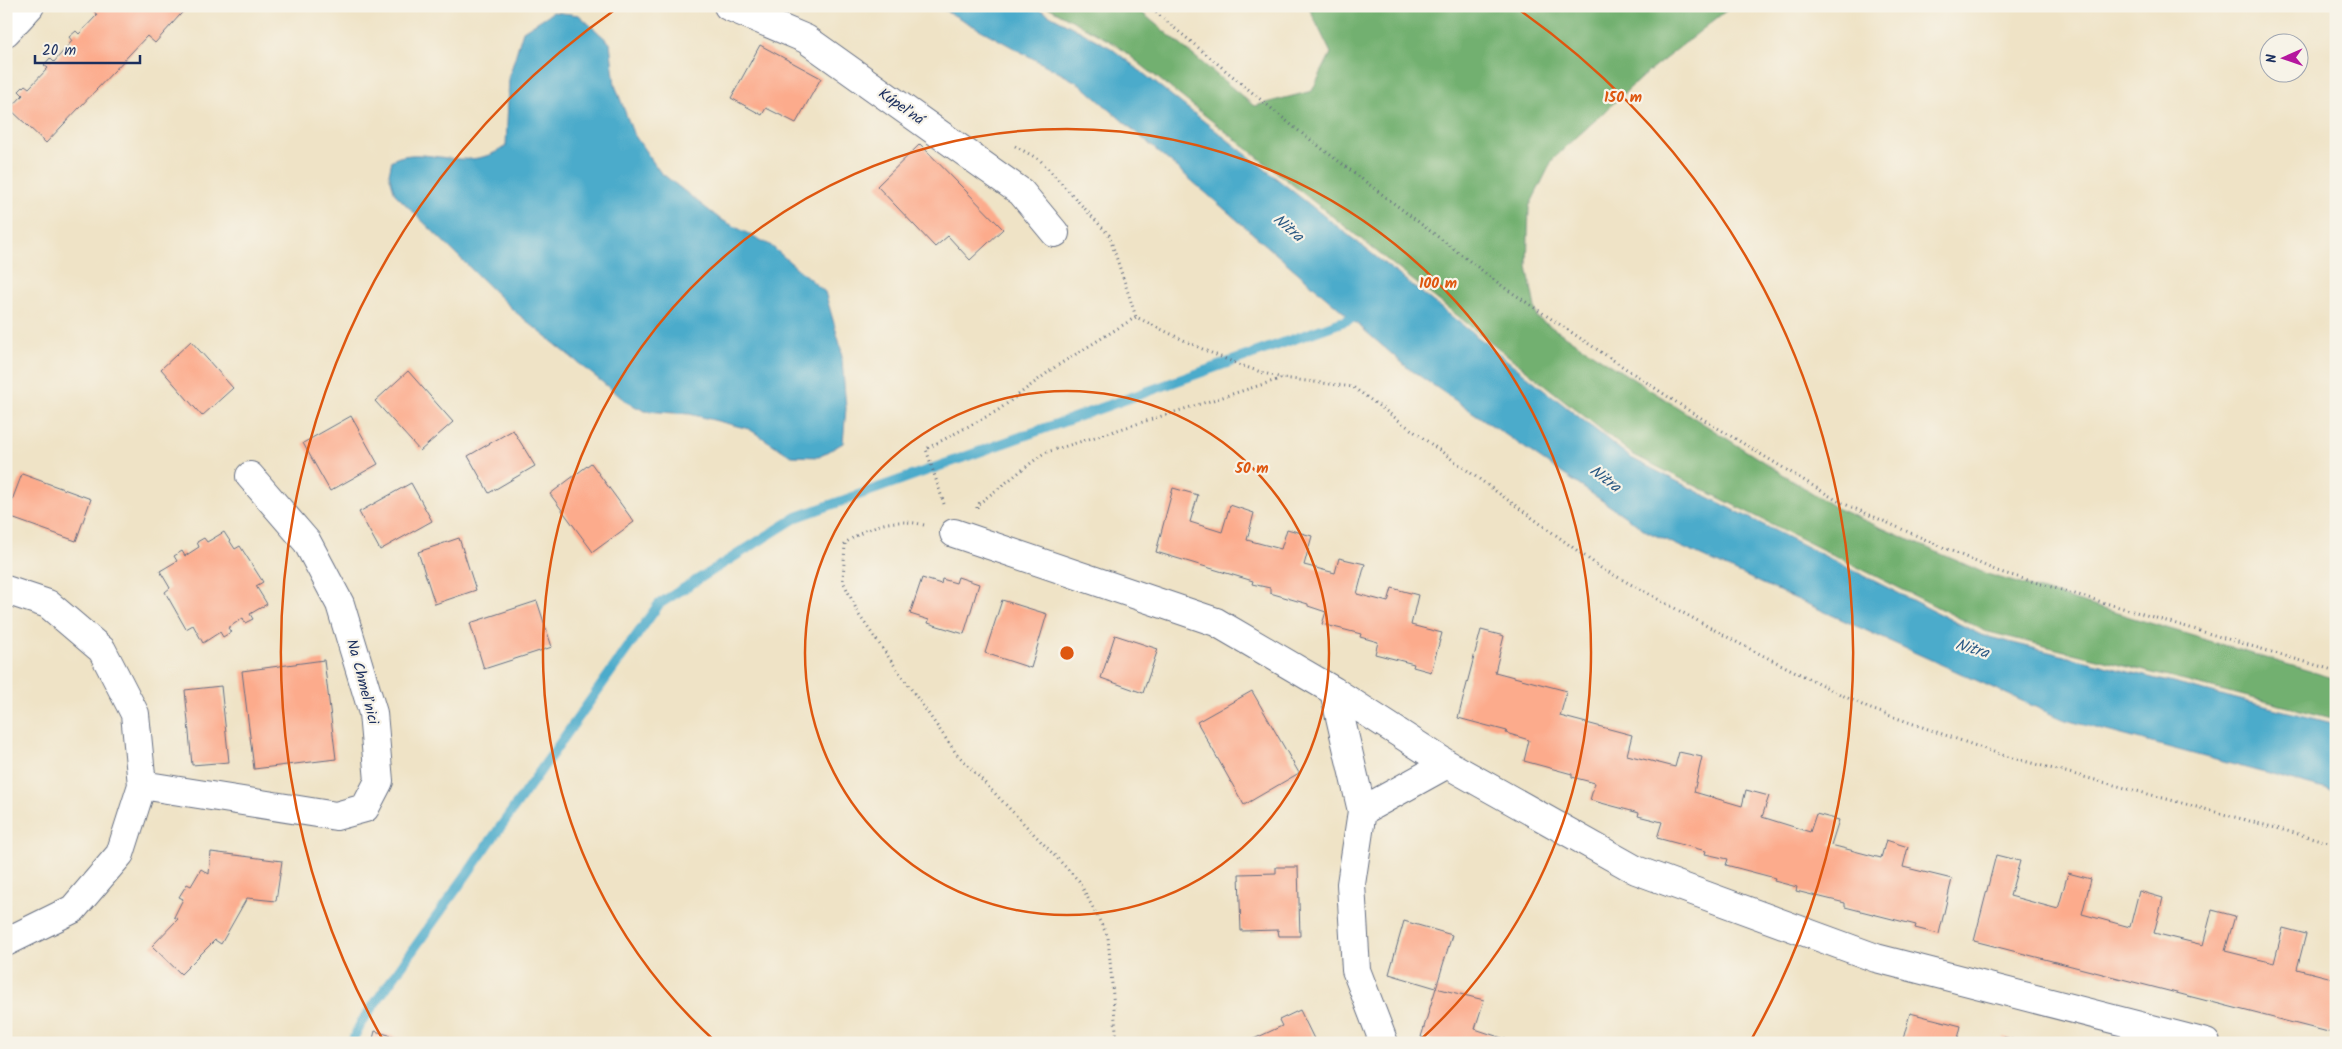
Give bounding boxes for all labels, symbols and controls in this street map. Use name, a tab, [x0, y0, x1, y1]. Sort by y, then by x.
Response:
scale bar	[35, 32, 140, 64]
north arrow	[2260, 32, 2310, 82]
text: 20 m	[42, 39, 76, 63]
text: N	[2261, 53, 2283, 63]
street label: Kúpeľná	[873, 82, 931, 133]
text: 150 m	[1604, 86, 1642, 110]
water label: Nitra	[1267, 208, 1310, 249]
text: 100 m	[1419, 272, 1457, 296]
text: 50 m	[1234, 457, 1269, 481]
water label: Nitra	[1584, 459, 1627, 500]
water label: Nitra	[1952, 632, 1993, 666]
street label: Na Chmeľnici	[339, 637, 385, 729]
centre of rings	[1058, 644, 1076, 662]

